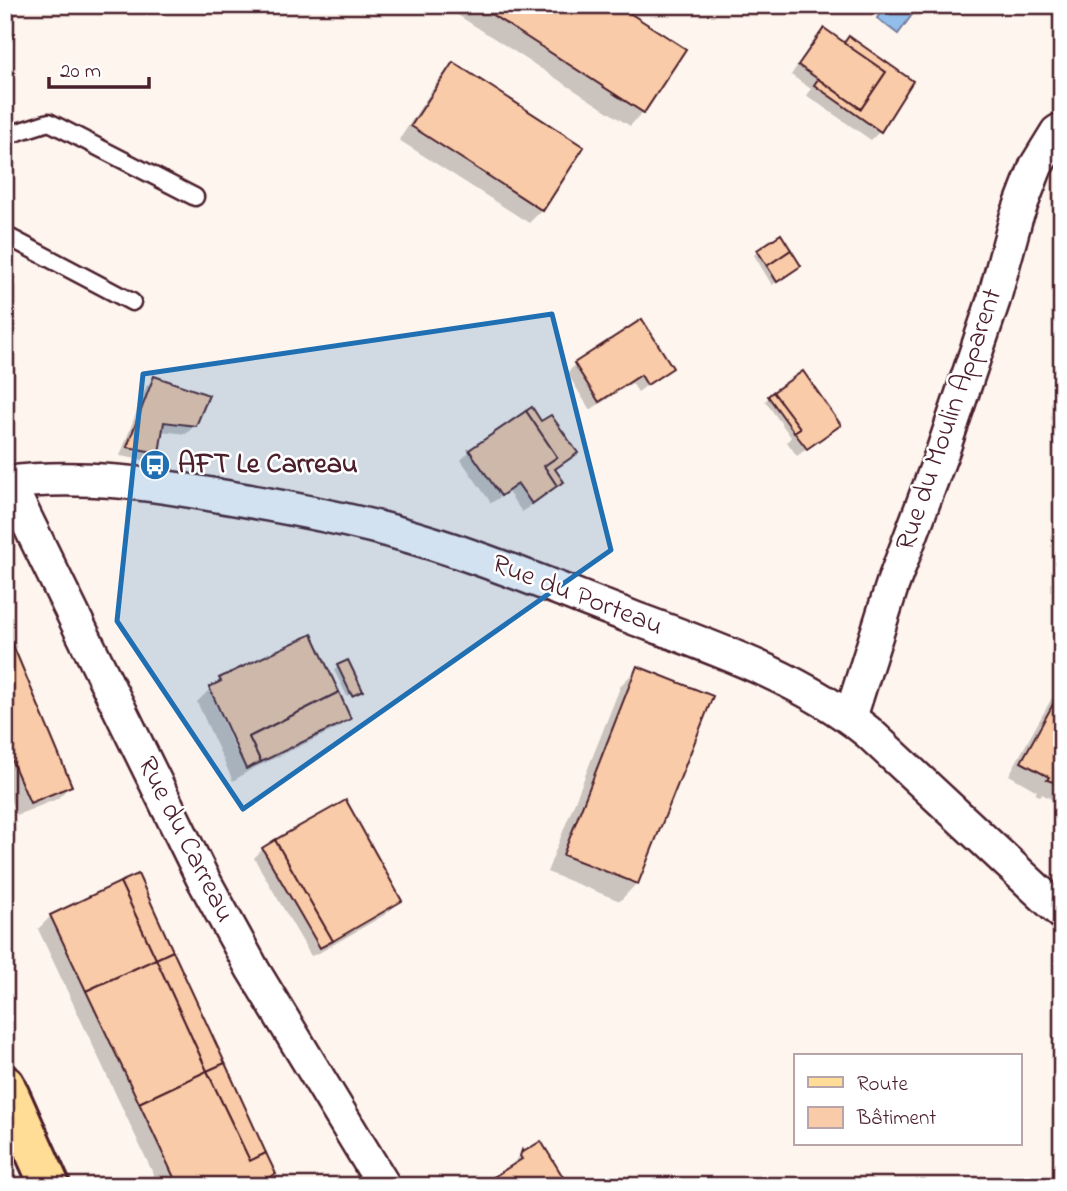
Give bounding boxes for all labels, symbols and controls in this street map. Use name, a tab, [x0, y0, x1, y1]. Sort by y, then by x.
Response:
scale bar	[49, 46, 149, 90]
text: 20 m	[60, 57, 101, 87]
street label: Rue du Moulin Apparent	[886, 283, 1014, 557]
place label: AFT Le Carreau	[178, 445, 358, 486]
bus stop icon: AFT Le Carreau	[138, 448, 172, 482]
street label: Rue du Porteau	[485, 545, 669, 647]
street label: Rue du Carreau	[126, 750, 244, 930]
legend	[794, 1054, 1021, 1146]
text: Route	[857, 1070, 909, 1100]
text: Bâtiment	[856, 1104, 936, 1134]

